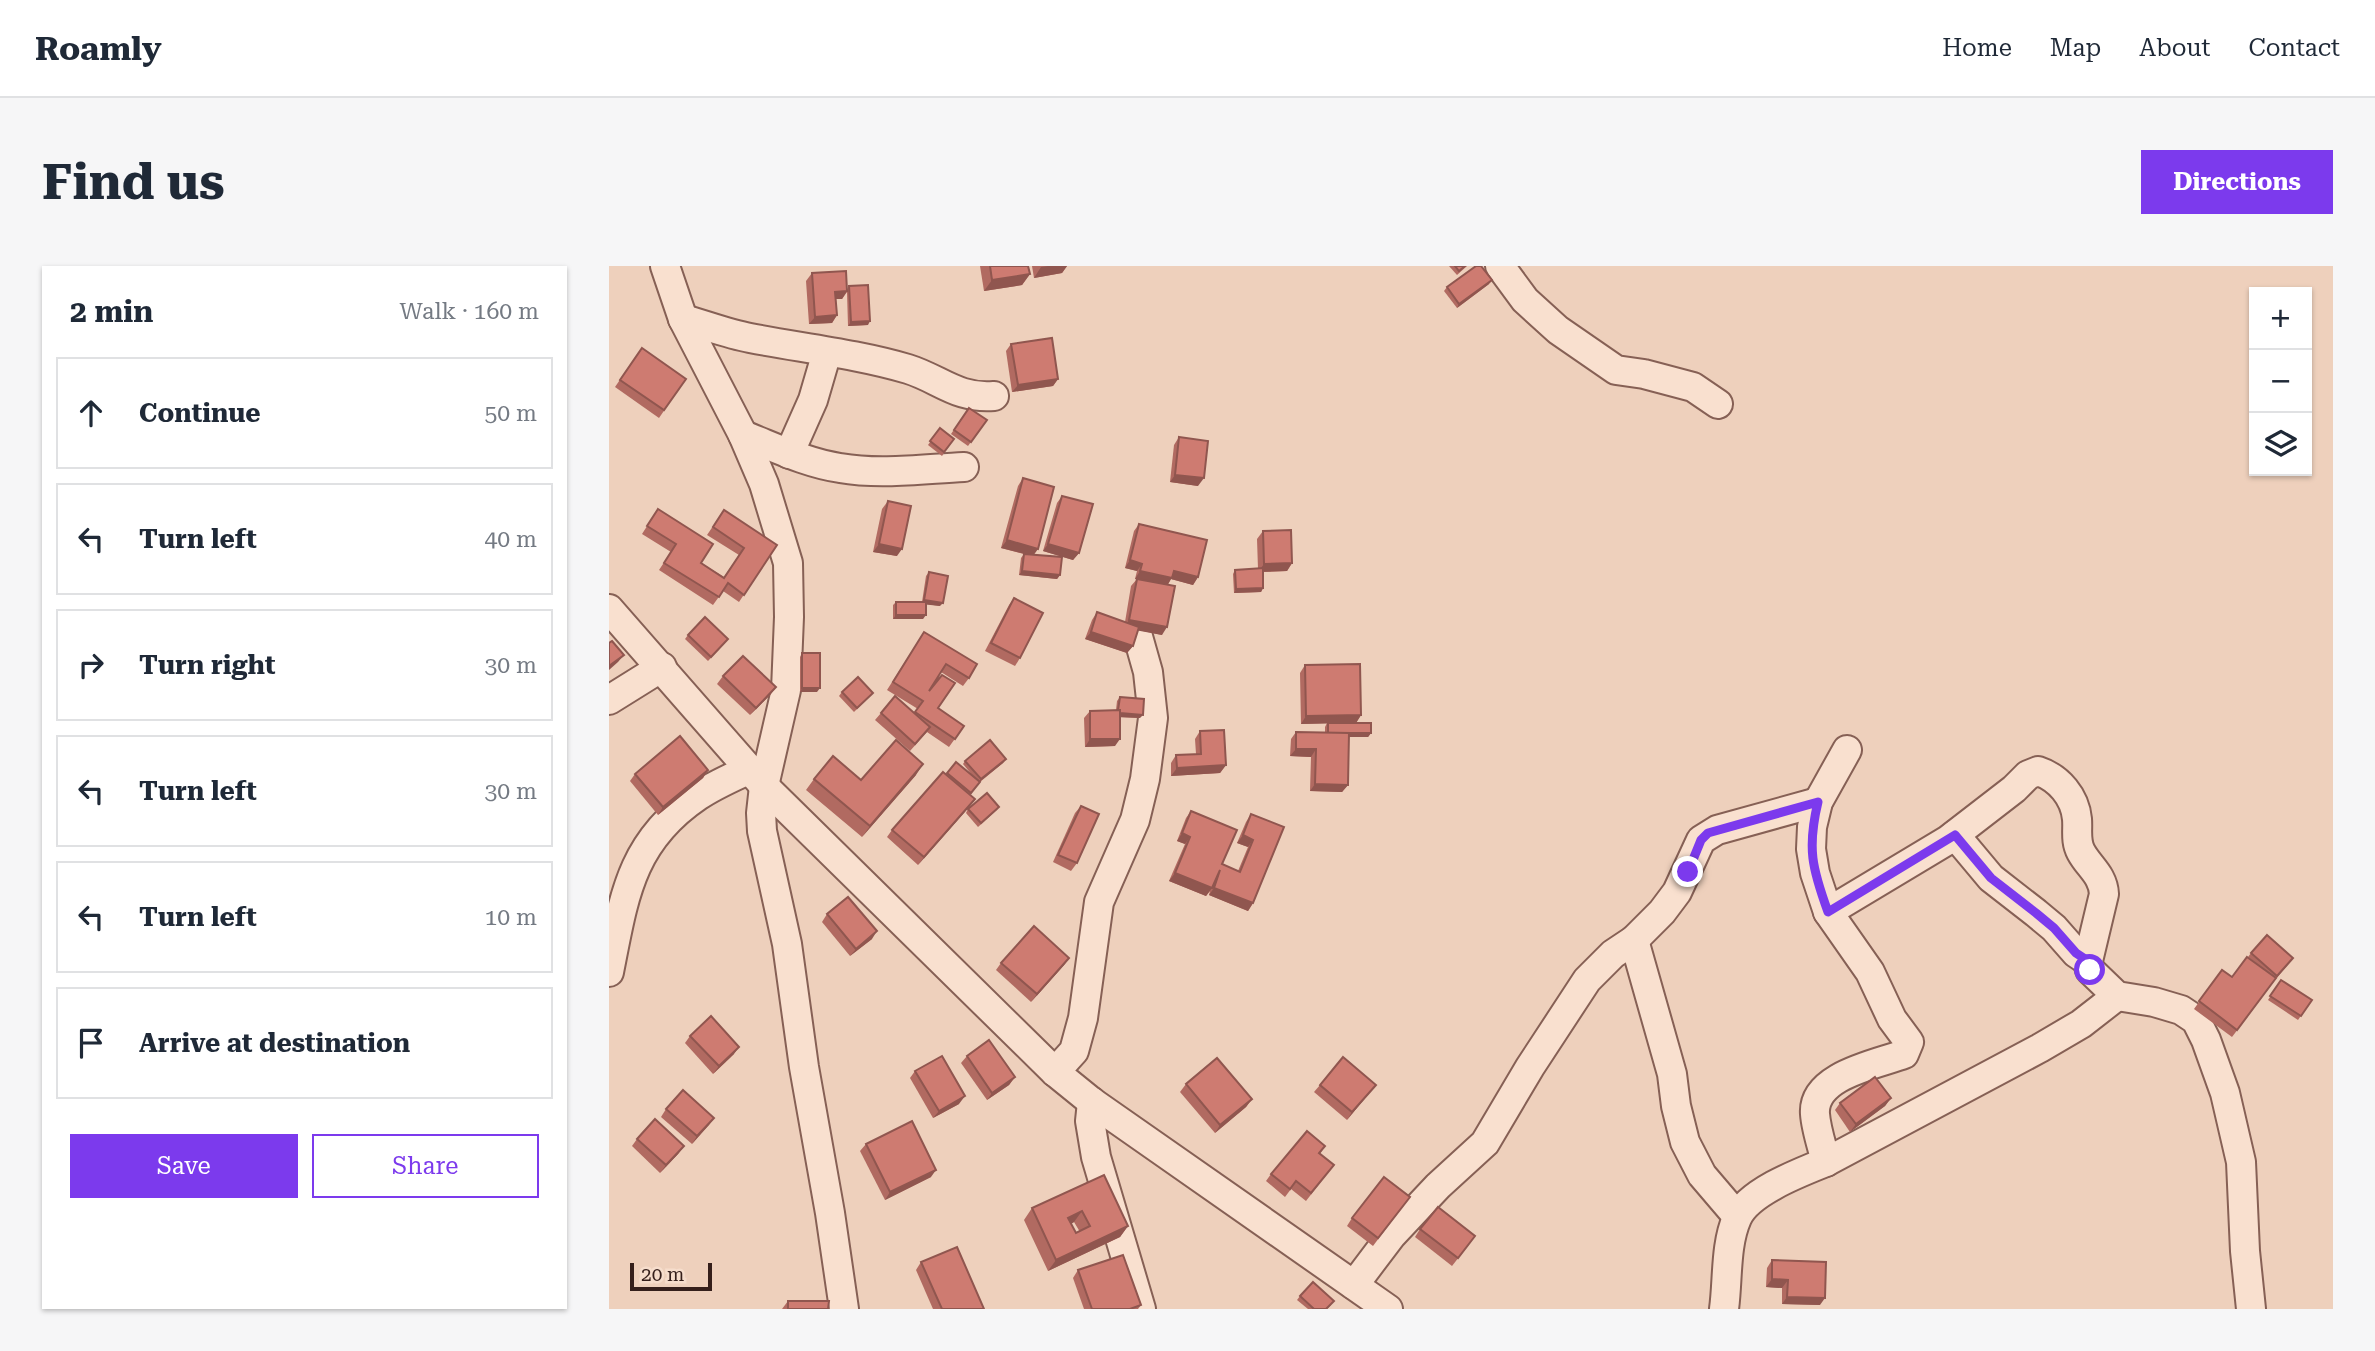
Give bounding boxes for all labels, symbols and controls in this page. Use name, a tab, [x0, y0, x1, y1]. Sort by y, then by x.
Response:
text: Roamly	[35, 29, 162, 68]
text: Home	[1942, 34, 2012, 62]
text: Map	[2050, 34, 2101, 62]
text: About	[2139, 34, 2210, 62]
text: Contact	[2248, 34, 2340, 62]
button: Directions	[2141, 150, 2333, 214]
text: Find us	[42, 154, 225, 211]
map controls	[2249, 287, 2312, 476]
button: +	[2249, 287, 2312, 350]
text: 2 min	[70, 294, 153, 329]
text: Walk · 160 m	[400, 298, 539, 325]
button: −	[2249, 350, 2312, 413]
icon: ahead	[72, 394, 110, 432]
text: Continue	[139, 398, 261, 428]
text: 50 m	[484, 400, 537, 427]
button: layers	[2249, 413, 2312, 476]
icon: left	[72, 520, 110, 558]
text: Turn left	[139, 524, 257, 554]
text: 40 m	[484, 526, 537, 553]
icon: right	[72, 646, 110, 684]
text: Turn right	[139, 650, 275, 680]
text: 30 m	[484, 652, 537, 679]
icon: left	[72, 772, 110, 810]
text: Turn left	[139, 776, 257, 806]
text: 30 m	[484, 778, 537, 805]
route end	[1672, 856, 1703, 887]
icon: left	[72, 898, 110, 936]
text: Turn left	[139, 902, 257, 932]
text: 10 m	[484, 904, 537, 931]
route start	[2074, 954, 2105, 985]
icon: arrive	[72, 1024, 110, 1062]
text: Arrive at destination	[139, 1028, 410, 1058]
button: Save	[70, 1134, 298, 1198]
button: Share	[312, 1134, 539, 1198]
scale bar	[630, 1260, 712, 1292]
text: 20 m	[641, 1263, 684, 1286]

